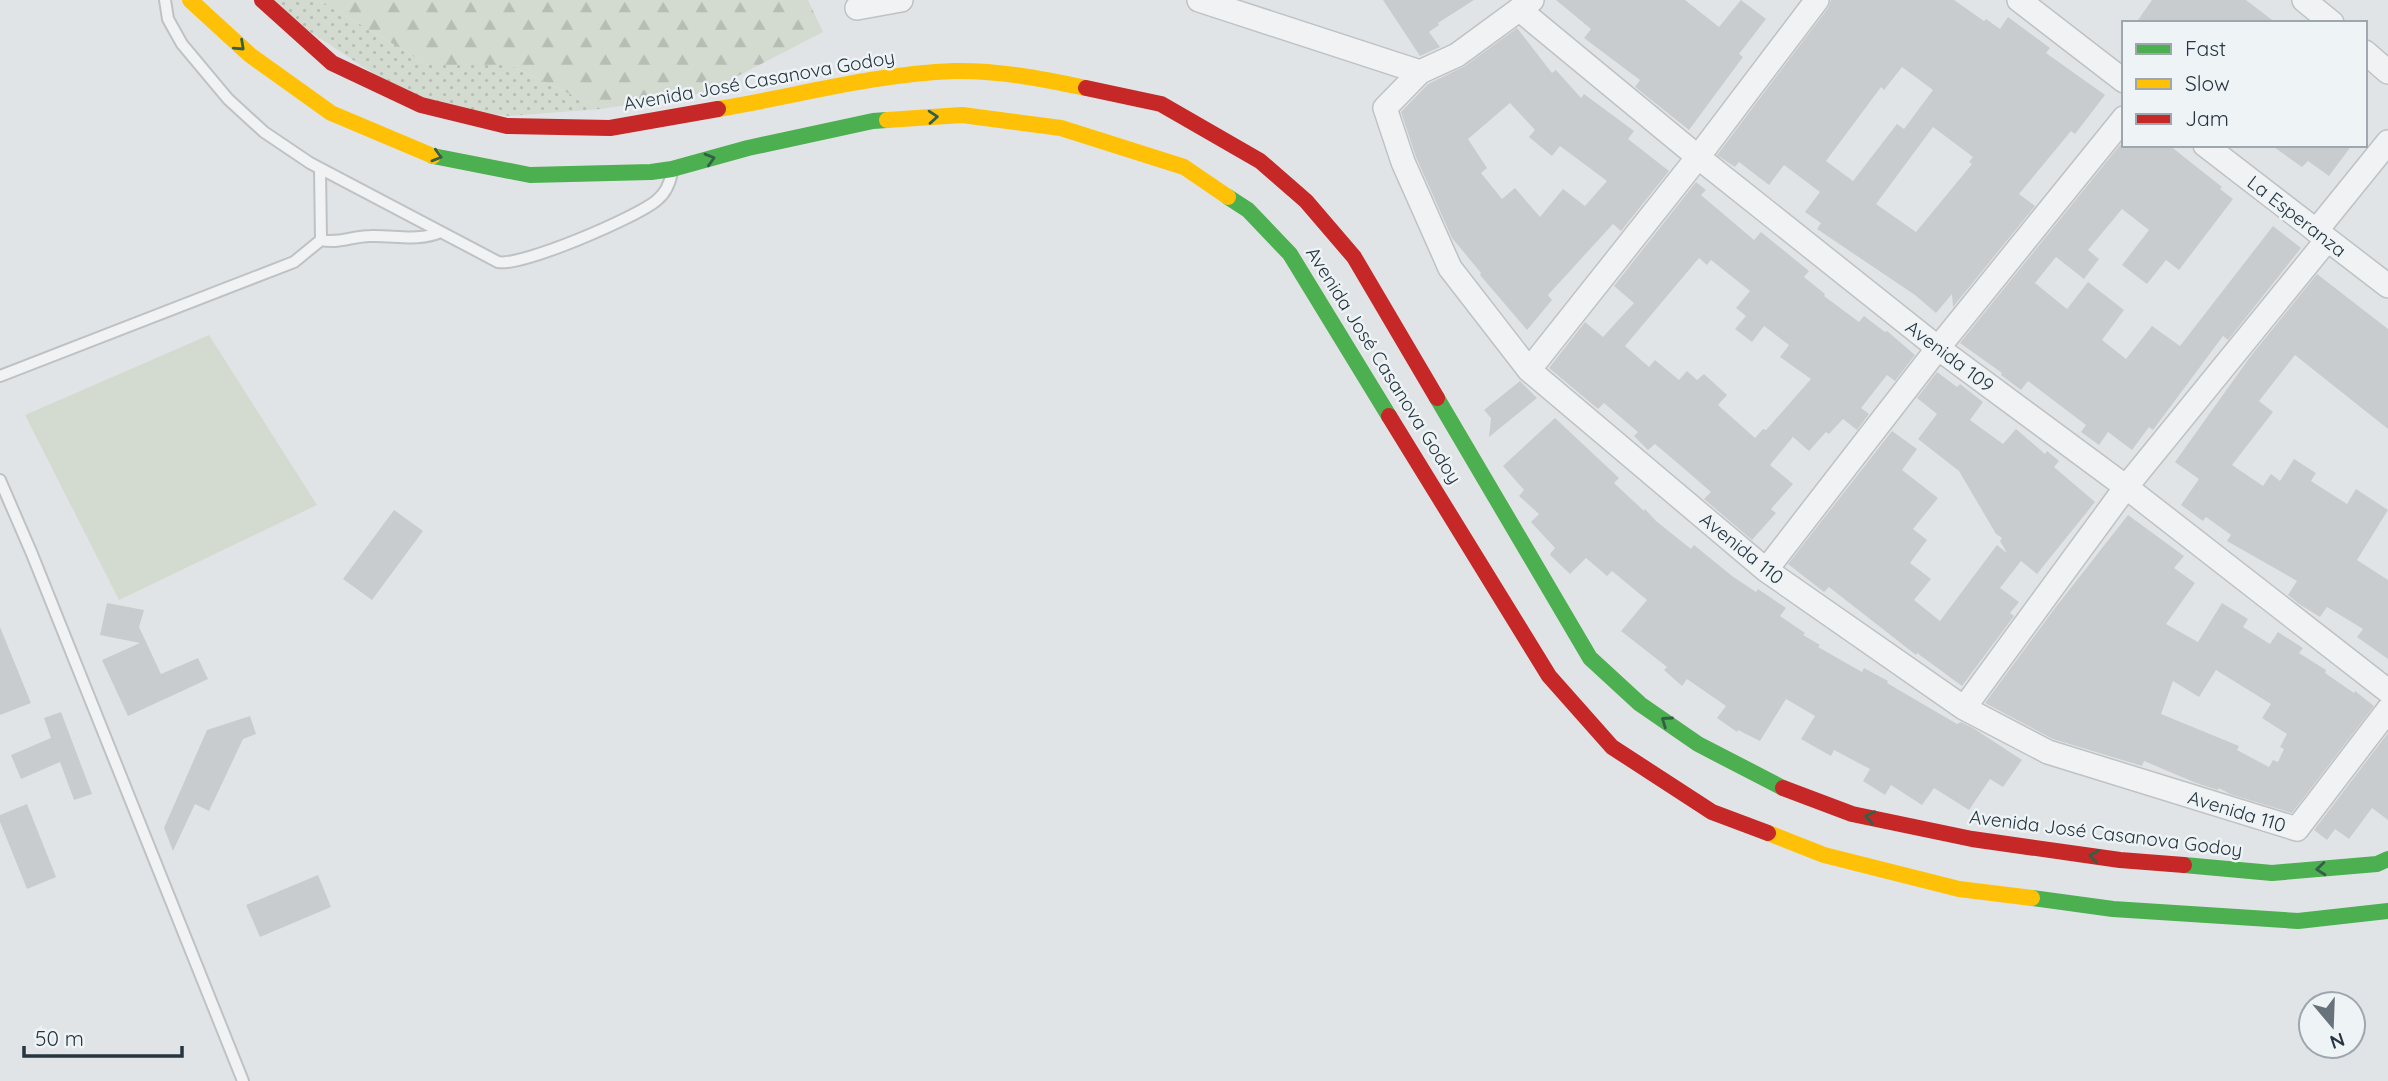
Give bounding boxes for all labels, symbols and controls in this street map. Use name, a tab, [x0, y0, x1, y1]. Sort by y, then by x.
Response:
legend	[2122, 21, 2367, 147]
text: Fast	[2185, 35, 2226, 61]
one-way arrow	[232, 38, 245, 51]
street label: Avenida José Casanova Godoy	[622, 44, 896, 116]
text: Slow	[2185, 70, 2230, 96]
text: Jam	[2185, 105, 2229, 131]
one-way arrow	[927, 110, 938, 125]
one-way arrow	[431, 148, 443, 162]
one-way arrow	[703, 152, 715, 167]
street label: La Esperanza	[2243, 170, 2351, 262]
street label: Avenida José Casanova Godoy	[1301, 242, 1467, 488]
street label: Avenida 109	[1901, 315, 1999, 397]
street label: Avenida 110	[1695, 507, 1789, 589]
one-way arrow	[1661, 717, 1674, 729]
street label: Avenida 110	[2185, 785, 2289, 837]
street label: Avenida José Casanova Godoy	[1968, 804, 2244, 862]
one-way arrow	[1864, 811, 1876, 826]
one-way arrow	[2089, 849, 2100, 864]
one-way arrow	[2315, 861, 2326, 876]
north arrow	[2297, 990, 2367, 1060]
scale bar	[24, 1014, 182, 1058]
text: 50 m	[35, 1025, 84, 1051]
text: N	[2327, 1027, 2348, 1055]

